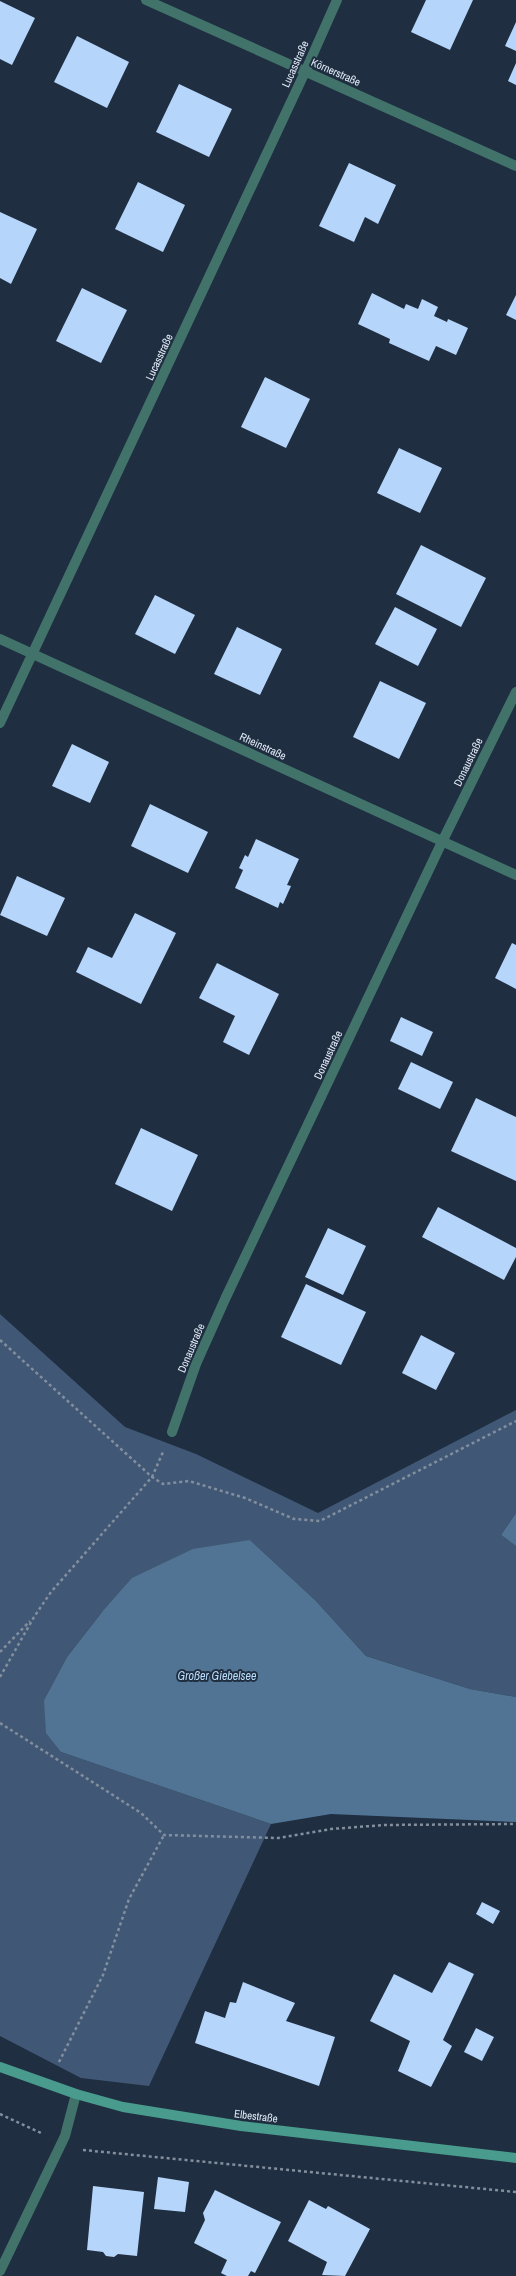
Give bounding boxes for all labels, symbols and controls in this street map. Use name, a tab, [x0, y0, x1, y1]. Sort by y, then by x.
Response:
street label: Lucasstraße	[279, 38, 311, 90]
street label: Körnerstraße	[309, 55, 363, 89]
street label: Lucasstraße	[142, 332, 176, 382]
street label: Rheinstraße	[238, 729, 288, 763]
street label: Donaustraße	[450, 735, 486, 789]
street label: Donaustraße	[311, 1028, 345, 1082]
street label: Donaustraße	[174, 1321, 208, 1375]
water label: Großer Giebelsee	[178, 1668, 257, 1684]
street label: Elbestraße	[233, 2106, 279, 2126]

